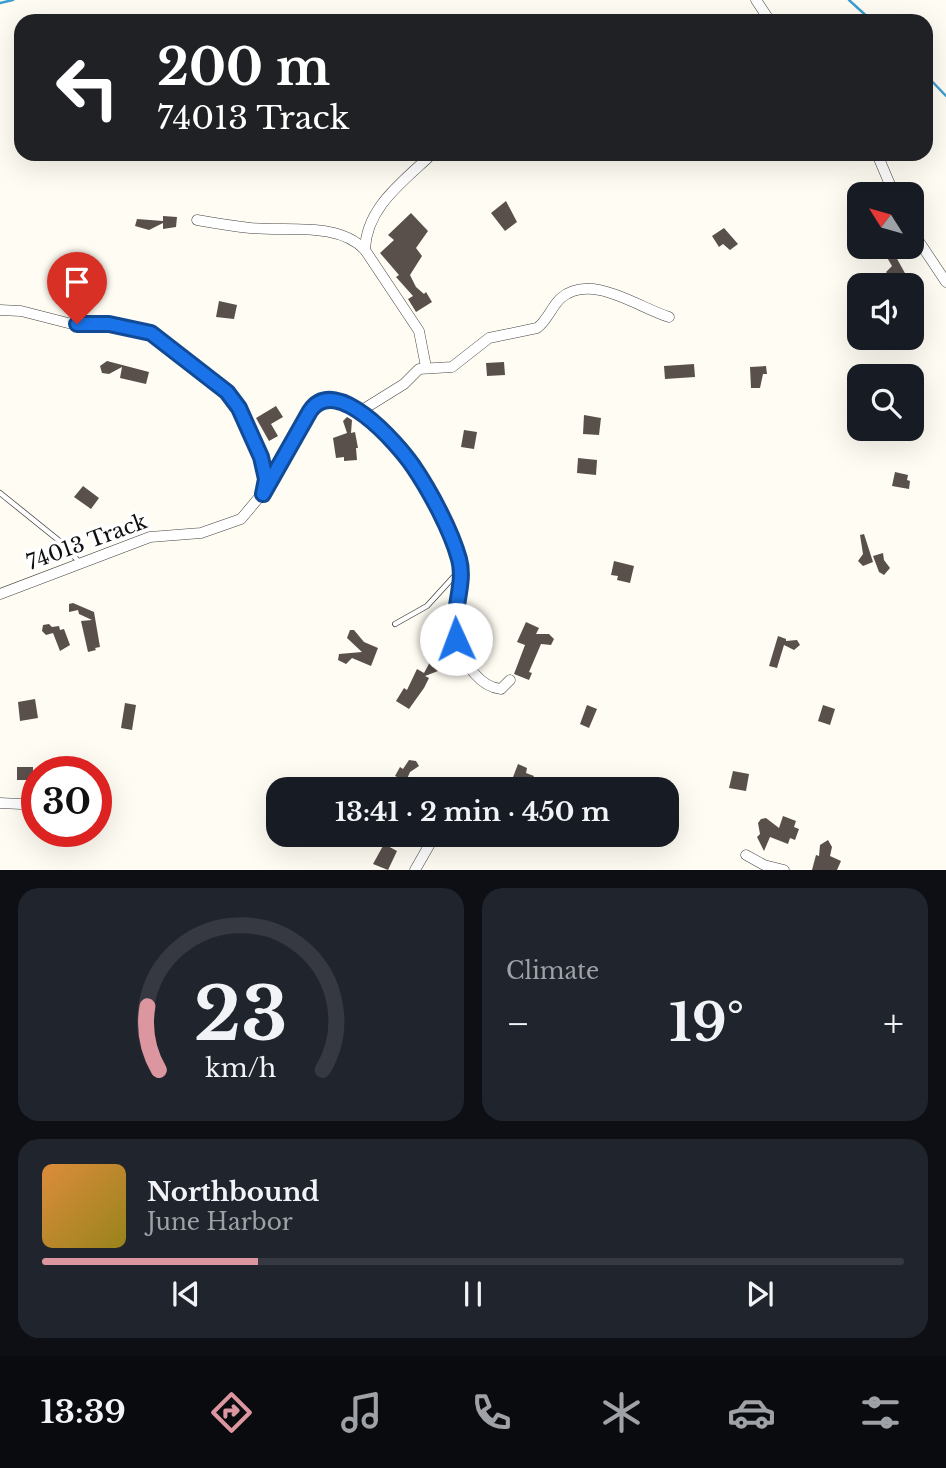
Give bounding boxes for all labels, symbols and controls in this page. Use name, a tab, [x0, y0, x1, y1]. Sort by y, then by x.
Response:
text: 200 m	[157, 37, 330, 98]
icon: left	[42, 42, 133, 133]
text: 74013 Track	[157, 98, 349, 138]
north arrow	[847, 182, 924, 259]
map controls	[847, 182, 924, 441]
pin	[47, 252, 107, 324]
icon: arrive	[58, 263, 96, 301]
button: sound	[847, 273, 924, 350]
button: search	[847, 364, 924, 441]
street label: 74013 Track	[23, 508, 151, 576]
position arrow	[419, 602, 493, 676]
speed limit sign: 30	[21, 756, 112, 847]
text: 13:41 · 2 min · 450 m	[335, 796, 610, 828]
text: Climate	[506, 957, 599, 985]
text: 23	[194, 970, 288, 1061]
text: 19°	[669, 991, 744, 1055]
text: −	[506, 1000, 530, 1047]
text: +	[883, 1000, 904, 1047]
text: km/h	[206, 1053, 276, 1084]
text: Northbound	[147, 1176, 319, 1208]
text: June Harbor	[147, 1208, 293, 1236]
icon: previous	[167, 1275, 205, 1313]
icon: pause	[454, 1275, 492, 1313]
icon: next	[741, 1275, 779, 1313]
icon: directions	[207, 1388, 256, 1437]
icon: music	[337, 1388, 386, 1437]
icon: phone	[467, 1388, 516, 1437]
icon: climate	[597, 1388, 646, 1437]
icon: car	[727, 1388, 776, 1437]
icon: filters	[856, 1388, 905, 1437]
text: 13:39	[40, 1392, 126, 1432]

